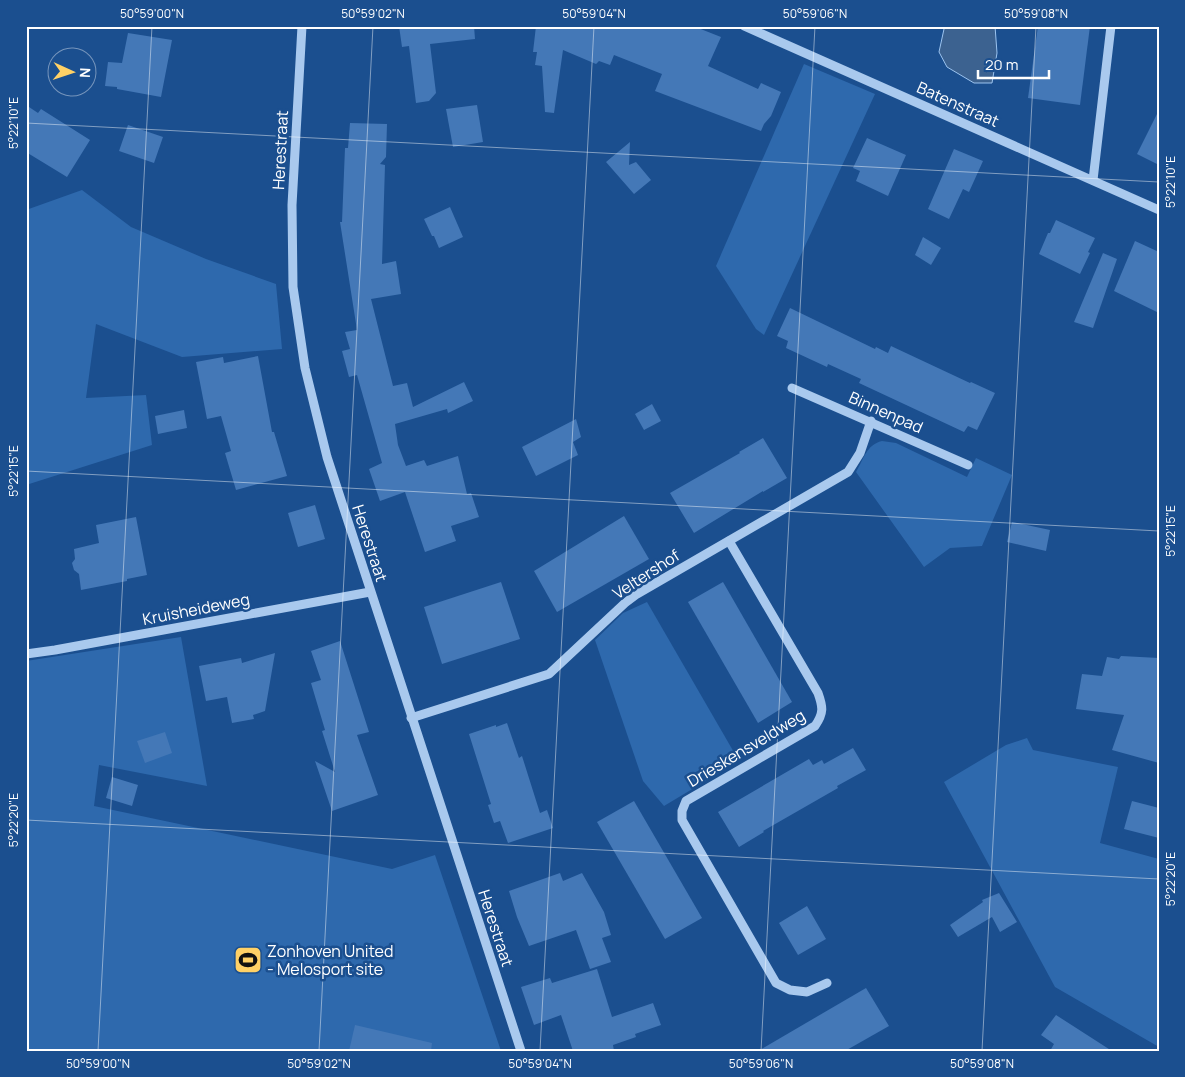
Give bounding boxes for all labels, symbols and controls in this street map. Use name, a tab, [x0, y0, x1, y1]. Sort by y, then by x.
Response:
text: 50°59'00"N	[120, 5, 184, 22]
text: 50°59'02"N	[341, 5, 405, 22]
text: 50°59'04"N	[562, 5, 626, 22]
text: 50°59'06"N	[783, 5, 847, 22]
text: 50°59'08"N	[1004, 5, 1068, 22]
north arrow	[48, 48, 98, 98]
scale bar	[978, 48, 1049, 80]
text: 20 m	[985, 54, 1018, 75]
text: N	[76, 67, 95, 78]
street label: Batenstraat	[913, 76, 1003, 132]
text: 5°22'10"E	[5, 97, 22, 149]
street label: Herestraat	[267, 110, 293, 190]
text: 5°22'10"E	[1162, 156, 1179, 208]
street label: Binnenpad	[845, 386, 927, 438]
text: 5°22'15"E	[5, 445, 22, 497]
street label: Herestraat	[347, 502, 393, 584]
text: 5°22'15"E	[1162, 505, 1179, 557]
street label: Veltershof	[608, 544, 684, 604]
street label: Kruisheideweg	[141, 588, 251, 630]
street label: Drieskensveldweg	[683, 704, 809, 792]
text: 5°22'20"E	[5, 793, 22, 847]
text: 5°22'20"E	[1162, 852, 1179, 906]
street label: Herestraat	[473, 887, 519, 969]
place label: Zonhoven United - Melosport site	[267, 940, 393, 980]
sports icon: Zonhoven United - Melosport site	[233, 945, 263, 975]
text: 50°59'00"N	[66, 1055, 130, 1072]
text: 50°59'02"N	[287, 1055, 351, 1072]
text: 50°59'04"N	[508, 1055, 572, 1072]
text: 50°59'06"N	[729, 1055, 793, 1072]
text: 50°59'08"N	[950, 1055, 1014, 1072]

